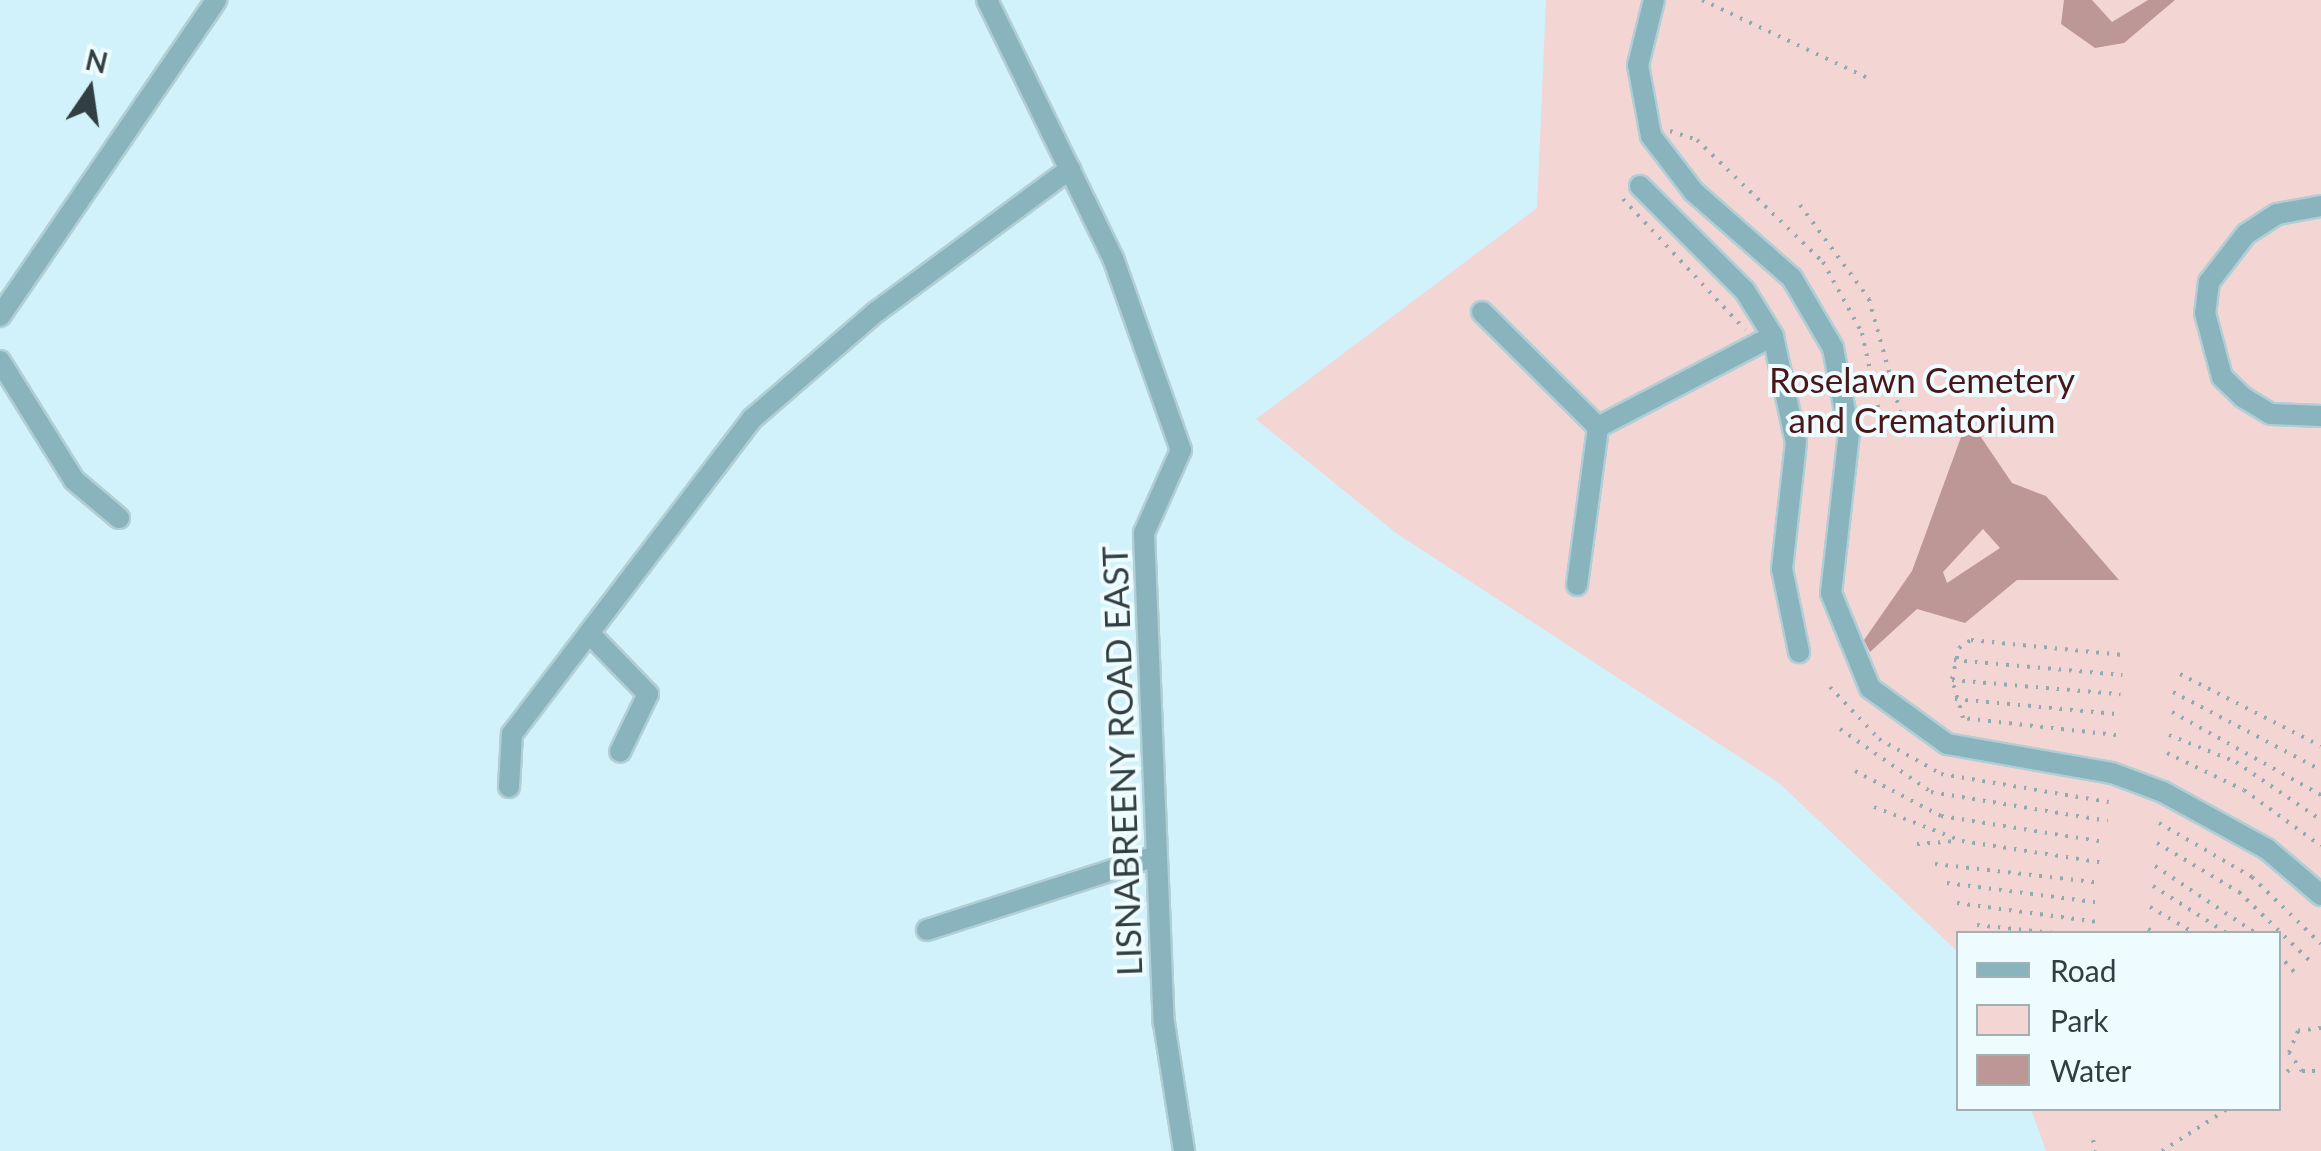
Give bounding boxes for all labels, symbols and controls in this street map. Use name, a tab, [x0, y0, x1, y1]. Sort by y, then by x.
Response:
north arrow	[40, 40, 140, 140]
text: N	[82, 42, 111, 80]
park label: Roselawn Cemetery and Crematorium	[1769, 358, 2075, 440]
street label: LISNABREENY ROAD EAST	[1092, 545, 1150, 977]
legend	[1956, 931, 2281, 1111]
text: Road	[2050, 952, 2117, 988]
text: Park	[2050, 1002, 2109, 1038]
text: Water	[2050, 1052, 2132, 1088]

